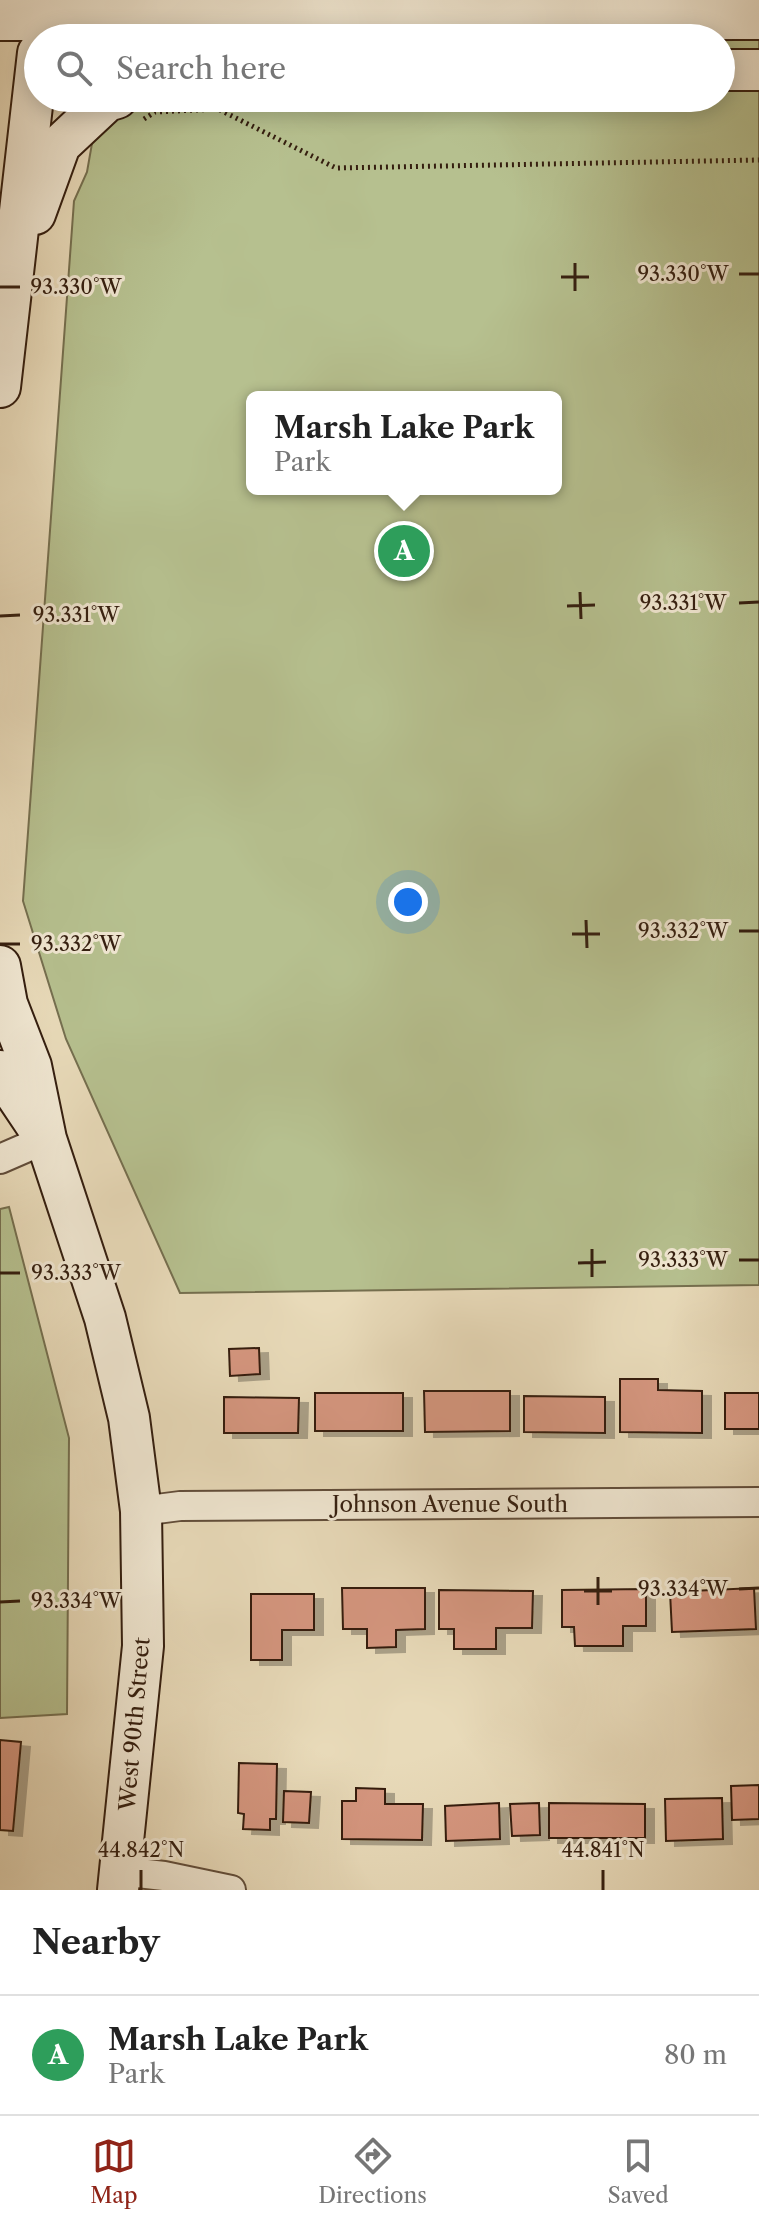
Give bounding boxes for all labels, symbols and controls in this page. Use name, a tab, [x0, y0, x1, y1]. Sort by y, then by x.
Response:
search box	[24, 24, 735, 112]
icon: search	[52, 46, 96, 90]
text: Search here	[116, 50, 286, 87]
text: 93.330°W	[637, 262, 730, 286]
text: 93.330°W	[30, 275, 123, 299]
popup	[246, 391, 562, 495]
text: Marsh Lake Park	[274, 409, 534, 446]
text: Park	[274, 446, 331, 478]
pin: A	[378, 521, 430, 581]
text: 93.331°W	[640, 591, 727, 615]
text: 93.331°W	[33, 603, 120, 627]
your location	[388, 882, 428, 922]
text: 93.332°W	[638, 919, 729, 943]
text: 93.332°W	[31, 932, 122, 956]
text: 93.333°W	[638, 1248, 729, 1272]
text: 93.333°W	[31, 1261, 122, 1285]
street label: Johnson Avenue South	[329, 1491, 568, 1518]
text: 93.334°W	[638, 1577, 729, 1601]
text: 93.334°W	[31, 1589, 122, 1613]
street label: West 90th Street	[113, 1636, 156, 1813]
text: 44.842°N	[98, 1838, 184, 1862]
text: 44.841°N	[561, 1838, 645, 1862]
text: Nearby	[32, 1921, 160, 1963]
text: Marsh Lake Park	[108, 2021, 368, 2058]
text: A	[48, 2039, 68, 2071]
text: 80 m	[664, 2039, 727, 2071]
text: Park	[108, 2058, 165, 2090]
tab: Map	[90, 2134, 138, 2209]
tab: Directions	[318, 2134, 427, 2209]
tab: Saved	[608, 2134, 669, 2209]

